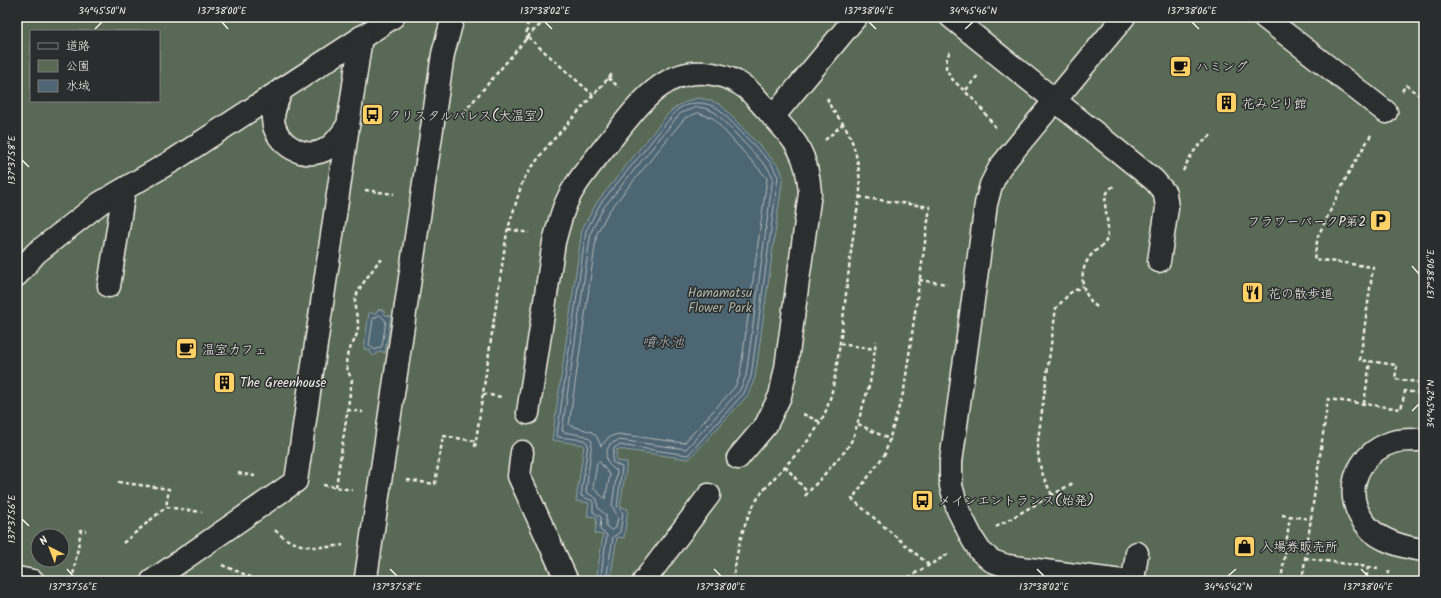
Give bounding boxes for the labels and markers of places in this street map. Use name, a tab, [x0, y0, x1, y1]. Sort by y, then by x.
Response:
cafe icon: ハミング	[1167, 53, 1193, 79]
place label: ハミング	[1196, 57, 1248, 78]
building icon: 花みどり館	[1214, 90, 1240, 116]
place label: 花みどり館	[1242, 94, 1307, 115]
bus stop icon: クリスタルパレス(大温室)	[360, 102, 386, 128]
place label: クリスタルパレス(大温室)	[388, 106, 544, 127]
parking icon: フラワーパークP第2	[1368, 208, 1394, 234]
place label: フラワーパークP第2	[1247, 212, 1366, 233]
restaurant icon: 花の散歩道	[1239, 280, 1265, 306]
place label: 花の散歩道	[1268, 284, 1333, 305]
cafe icon: 温室カフェ	[173, 336, 199, 362]
place label: 温室カフェ	[202, 340, 267, 361]
building icon: The Greenhouse	[211, 369, 237, 395]
place label: The Greenhouse	[240, 373, 327, 394]
bus stop icon: メインエントランス(始発)	[910, 487, 936, 513]
place label: メインエントランス(始発)	[938, 491, 1094, 512]
shop icon: 入場券販売所	[1231, 533, 1257, 559]
place label: 入場券販売所	[1260, 537, 1338, 558]

